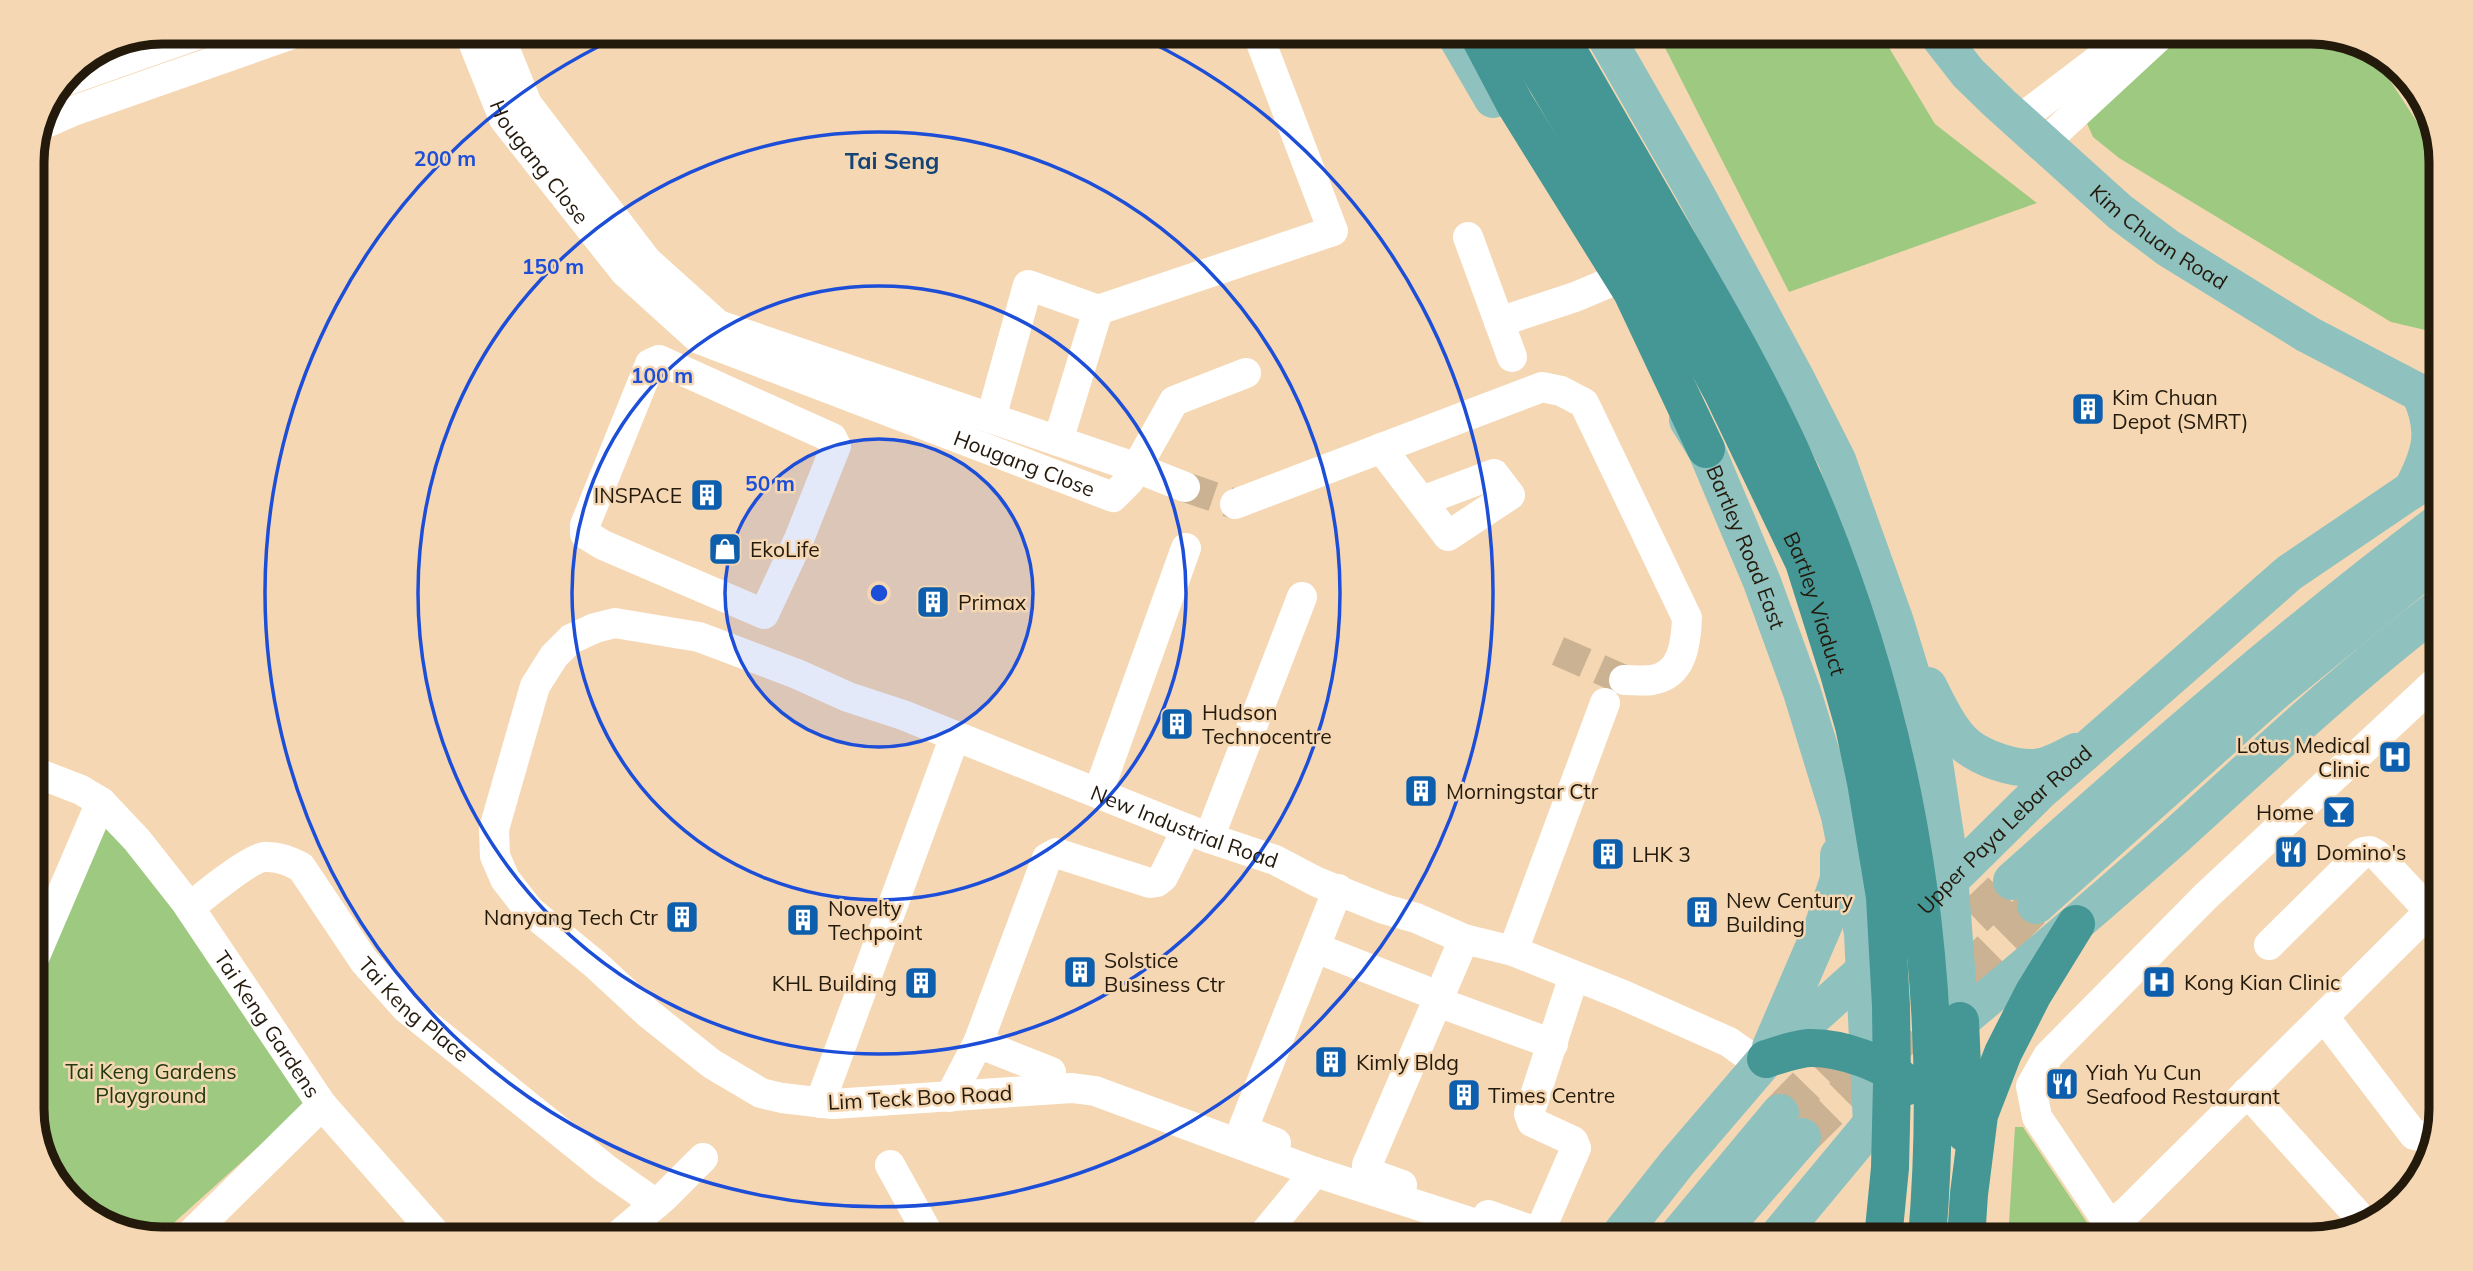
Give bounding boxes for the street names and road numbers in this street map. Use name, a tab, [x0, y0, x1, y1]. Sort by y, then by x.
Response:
street label: Hougang Close	[485, 96, 595, 229]
street label: Kim Chuan Road	[2085, 179, 2232, 295]
street label: Hougang Close	[950, 424, 1099, 502]
street label: Bartley Road East	[1701, 461, 1791, 632]
street label: Bartley Viaduct	[1778, 527, 1852, 678]
street label: Upper Paya Lebar Road	[1912, 739, 2097, 919]
street label: New Industrial Road	[1087, 779, 1282, 873]
street label: Tai Keng Gardens	[209, 946, 326, 1102]
street label: Tai Keng Place	[353, 951, 475, 1067]
street label: Lim Teck Boo Road	[827, 1079, 1013, 1115]

